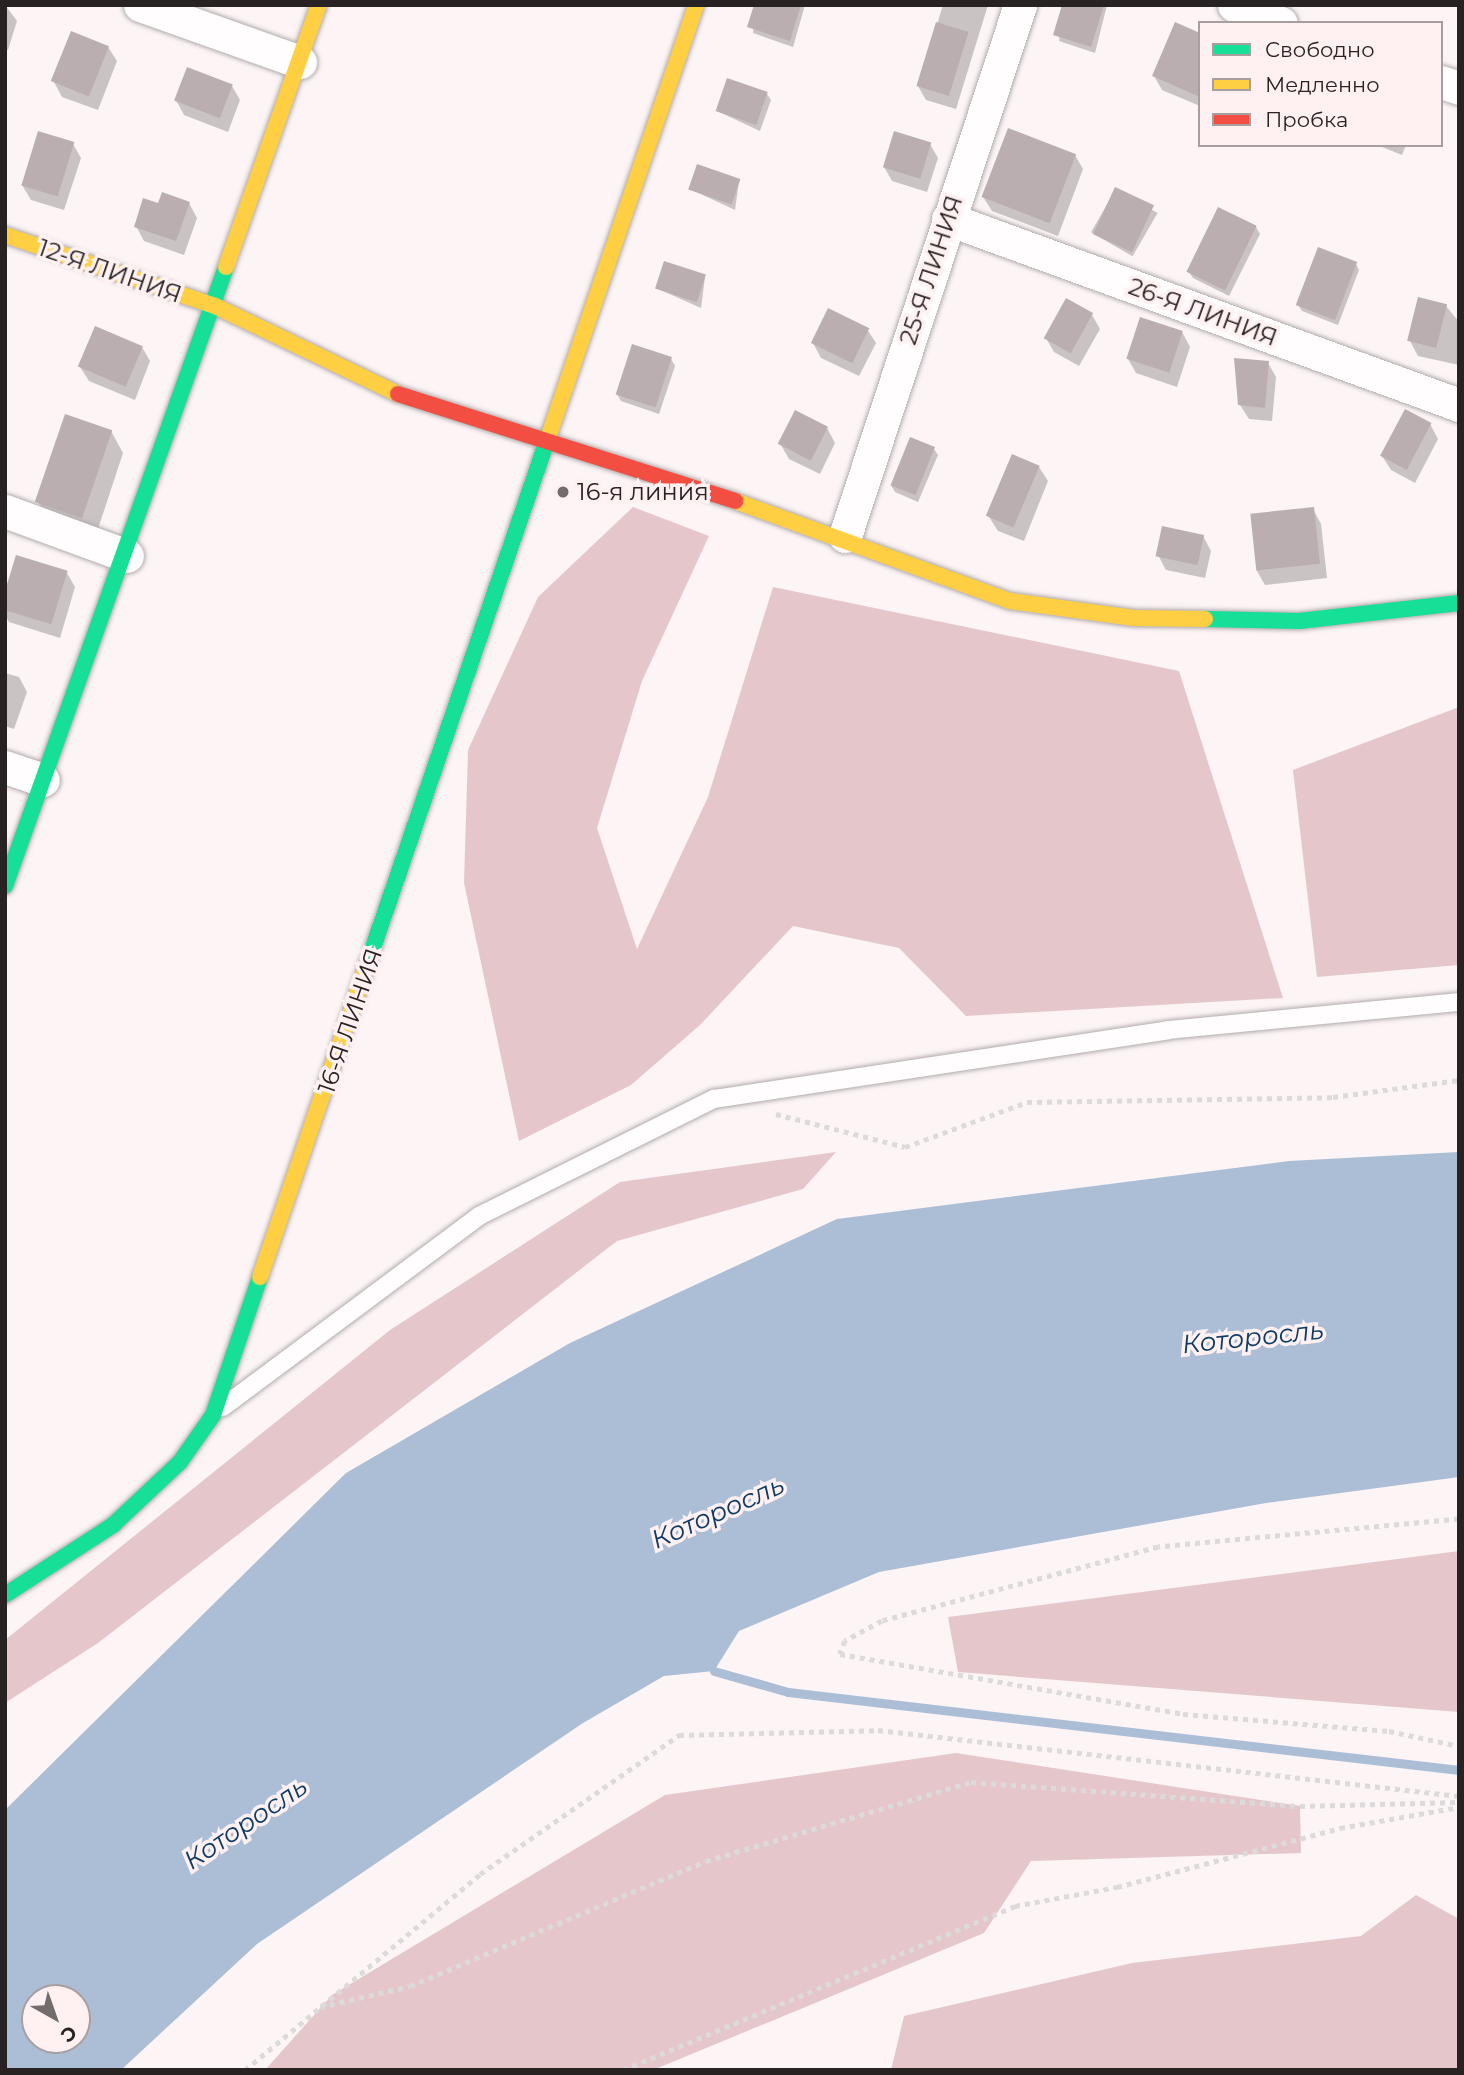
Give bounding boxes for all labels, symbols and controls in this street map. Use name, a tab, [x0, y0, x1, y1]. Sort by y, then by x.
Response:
legend	[1198, 21, 1443, 147]
text: Свободно	[1265, 37, 1375, 62]
text: Медленно	[1265, 72, 1380, 97]
text: Пробка	[1265, 107, 1348, 132]
street label: 25-Я ЛИНИЯ	[893, 192, 969, 348]
street label: 12-Я ЛИНИЯ	[34, 233, 186, 309]
street label: 26-Я ЛИНИЯ	[1125, 272, 1281, 352]
place label: 16-я линия	[577, 478, 709, 506]
marker: 16-я линия	[555, 484, 571, 500]
street label: 16-Я ЛИНИЯ	[312, 945, 388, 1097]
water label: Которосль	[1181, 1315, 1325, 1361]
water label: Которосль	[647, 1470, 789, 1556]
water label: Которосль	[178, 1771, 314, 1877]
north arrow	[21, 1984, 91, 2054]
text: С	[56, 2021, 81, 2047]

